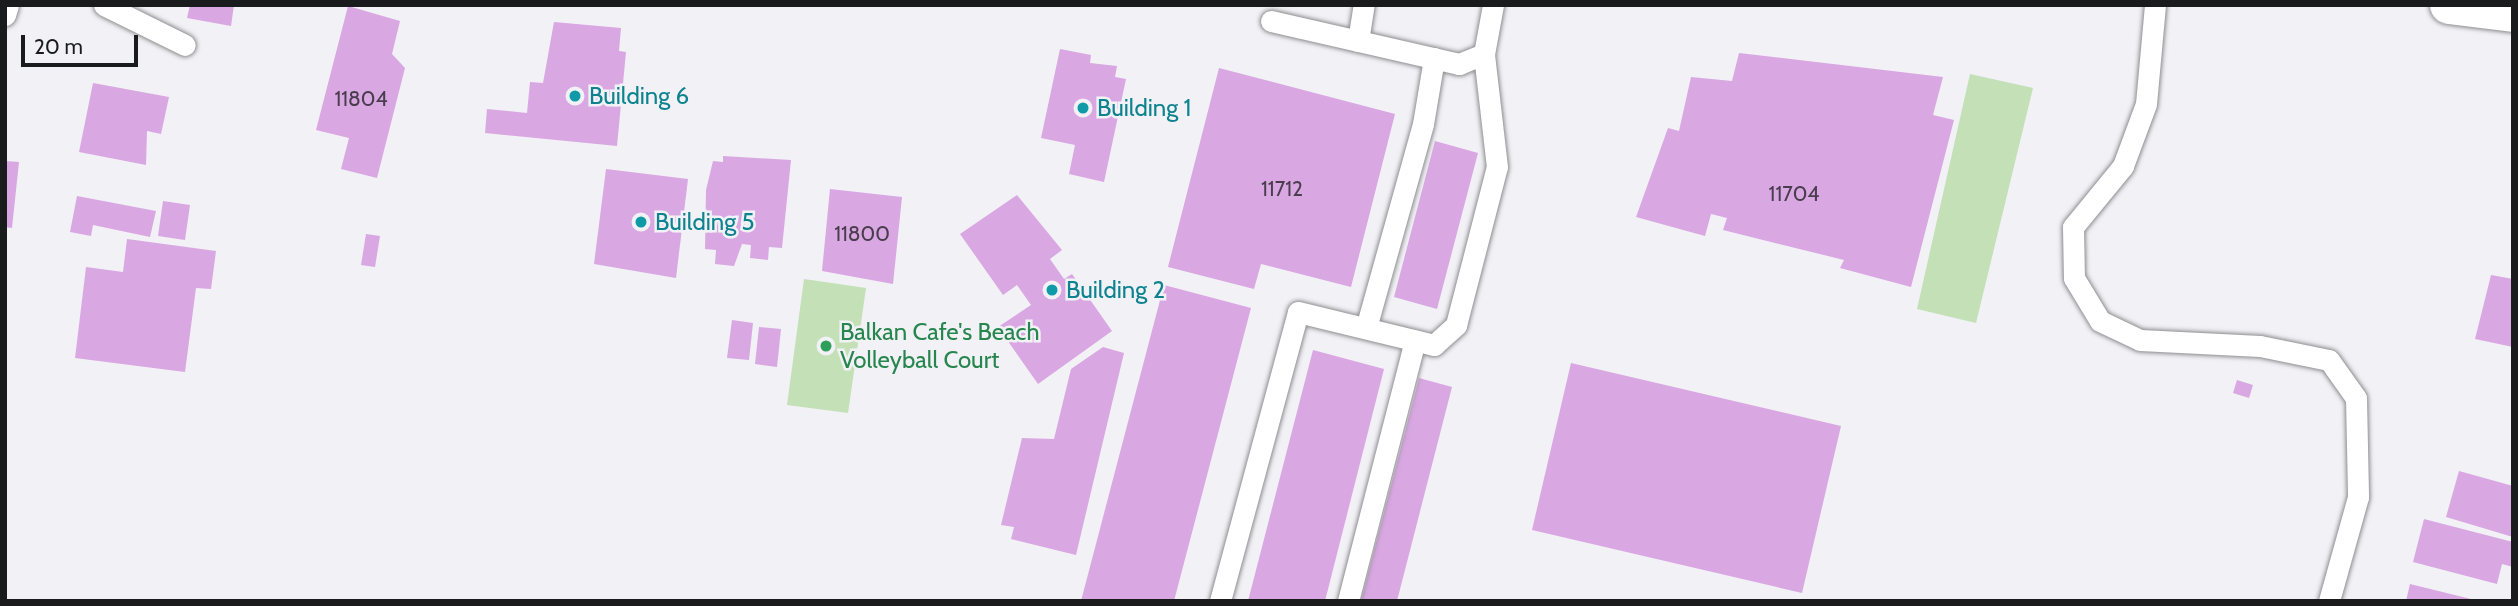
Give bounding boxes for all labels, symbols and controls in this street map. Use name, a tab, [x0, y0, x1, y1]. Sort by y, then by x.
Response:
scale bar	[24, 21, 142, 65]
text: 20 m	[34, 34, 83, 59]
place label: Building 6	[589, 82, 689, 110]
house number: 11804	[334, 86, 388, 112]
marker: Building 6	[567, 88, 583, 104]
place label: Building 1	[1097, 94, 1191, 122]
marker: Building 1	[1075, 100, 1091, 116]
house number: 11712	[1261, 176, 1303, 202]
house number: 11704	[1769, 181, 1819, 207]
place label: Building 5	[655, 208, 755, 236]
marker: Building 5	[633, 214, 649, 230]
house number: 11800	[834, 221, 890, 247]
place label: Building 2	[1066, 276, 1165, 304]
marker: Building 2	[1044, 282, 1060, 298]
place label: Balkan Cafe's Beach Volleyball Court	[840, 318, 1040, 374]
marker: Balkan Cafe's Beach Volleyball Court	[818, 338, 834, 354]

